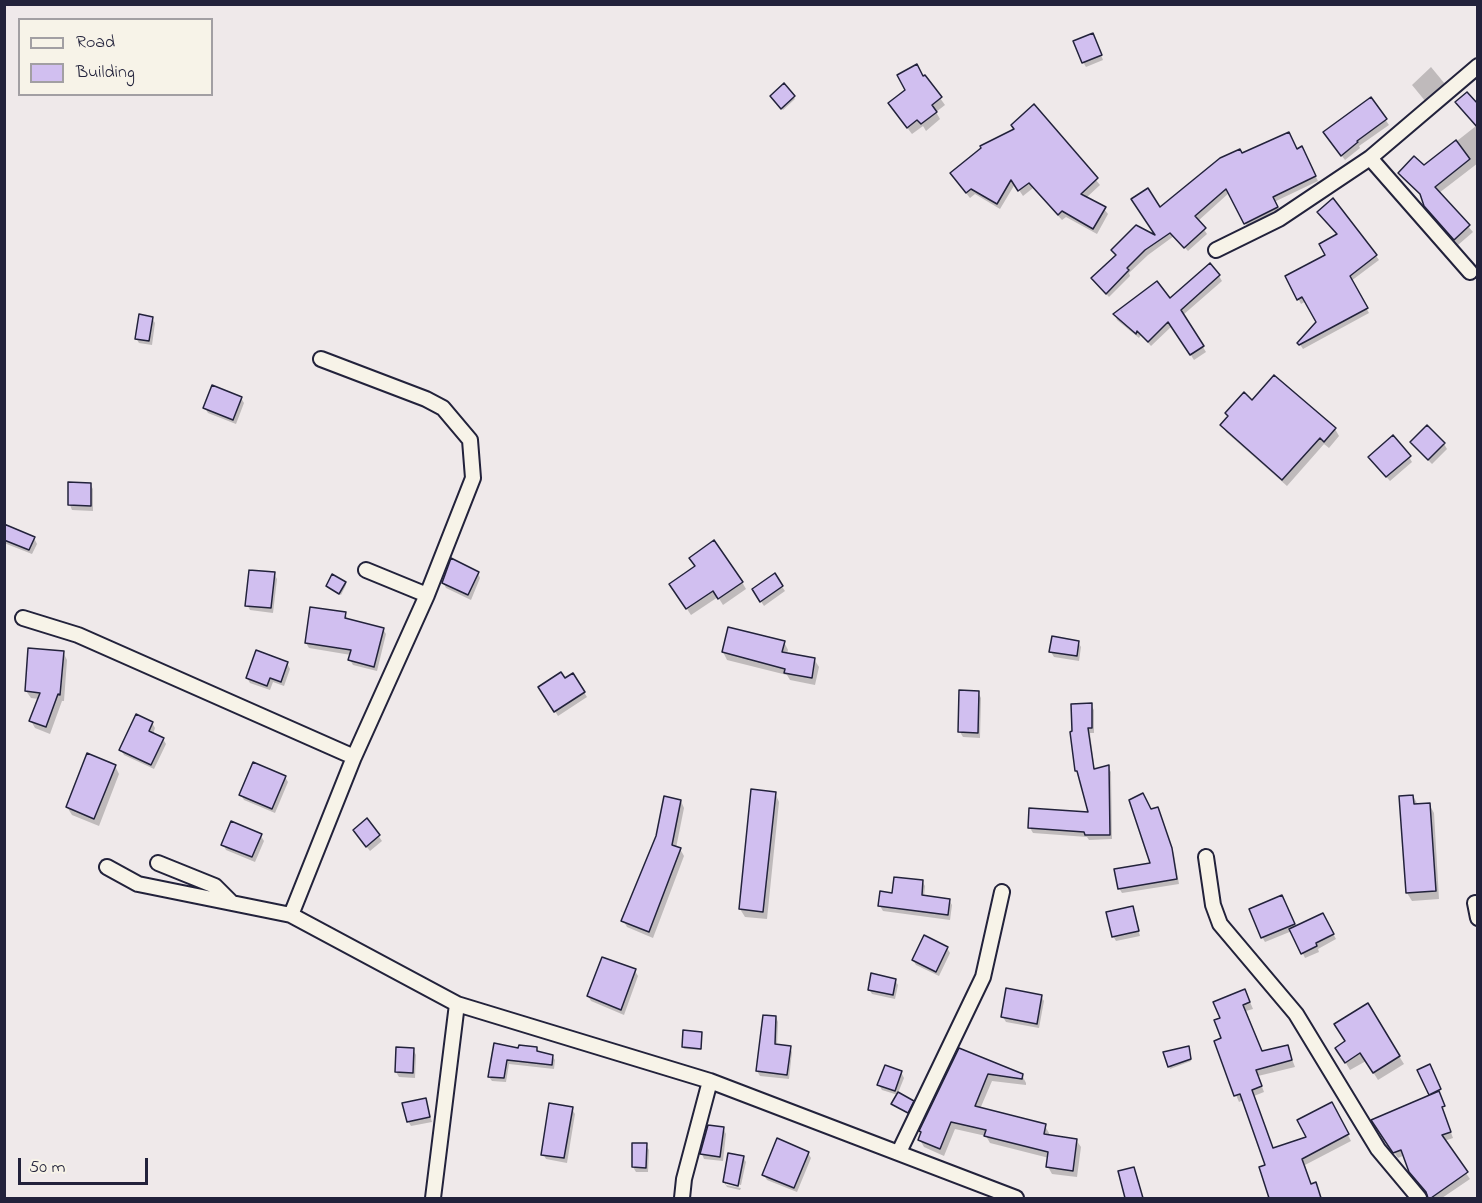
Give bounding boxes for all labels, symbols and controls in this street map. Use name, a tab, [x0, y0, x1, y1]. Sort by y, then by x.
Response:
legend	[18, 18, 213, 96]
text: Road	[76, 30, 115, 56]
text: Building	[76, 60, 135, 86]
scale bar	[21, 1146, 152, 1184]
text: 50 m	[29, 1155, 66, 1181]

